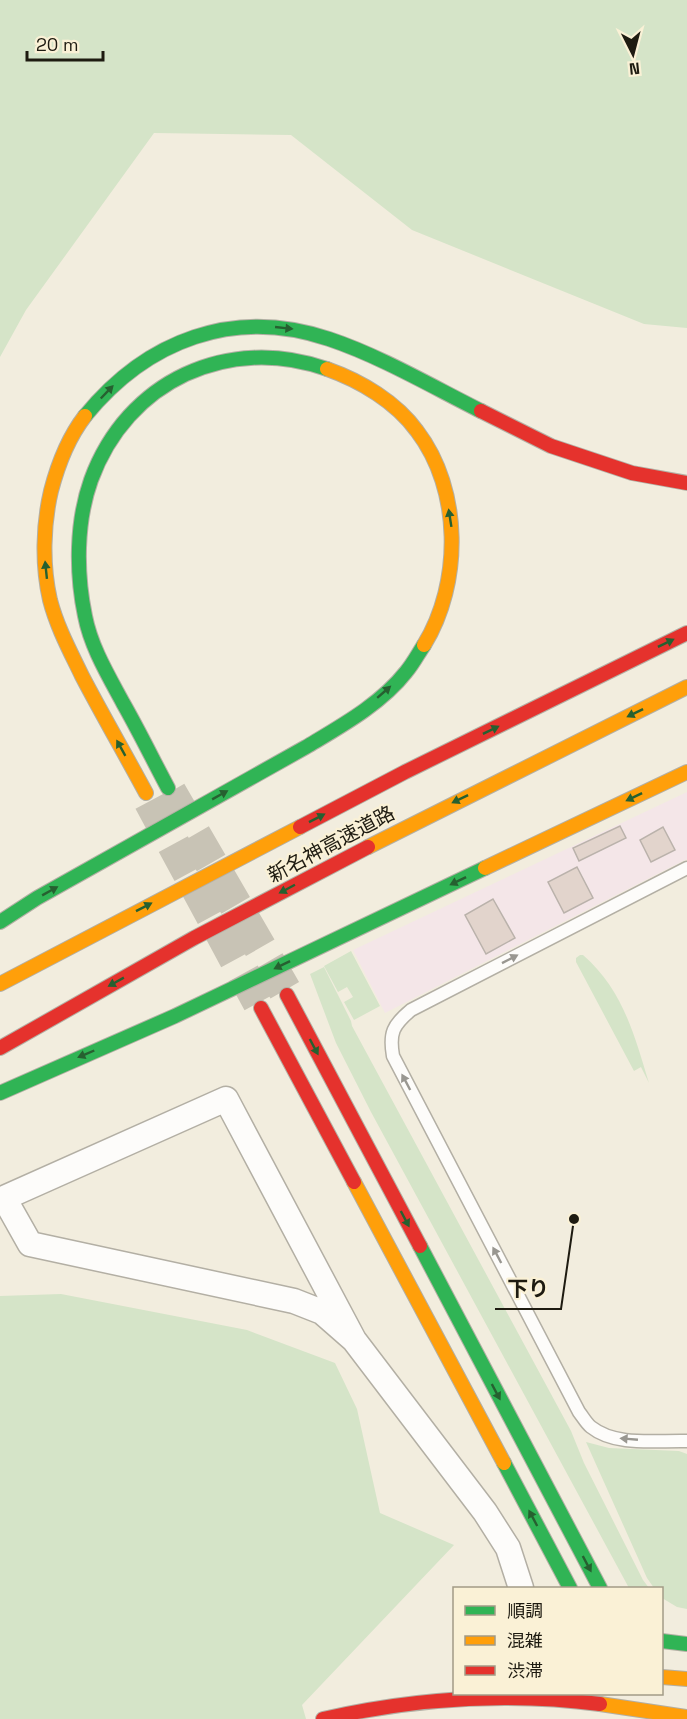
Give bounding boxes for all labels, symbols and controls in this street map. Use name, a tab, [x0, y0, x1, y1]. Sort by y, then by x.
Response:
scale bar	[27, 24, 104, 62]
north arrow	[603, 24, 663, 84]
text: 20 m	[36, 33, 79, 56]
text: N	[628, 57, 641, 79]
one-way arrow	[274, 323, 293, 333]
one-way arrow	[100, 384, 114, 399]
one-way arrow	[445, 508, 454, 527]
one-way arrow	[41, 560, 51, 579]
one-way arrow	[658, 639, 675, 648]
one-way arrow	[376, 686, 391, 699]
one-way arrow	[626, 708, 643, 717]
one-way arrow	[483, 725, 500, 734]
one-way arrow	[116, 740, 126, 757]
one-way arrow	[211, 790, 228, 800]
one-way arrow	[626, 792, 643, 801]
one-way arrow	[451, 795, 468, 804]
street label: 新名神高速道路	[263, 800, 399, 888]
one-way arrow	[309, 813, 326, 822]
one-way arrow	[450, 876, 467, 885]
one-way arrow	[278, 884, 295, 894]
one-way arrow	[42, 886, 59, 896]
one-way arrow	[136, 902, 153, 912]
one-way arrow	[502, 954, 519, 964]
one-way arrow	[274, 960, 291, 969]
one-way arrow	[107, 977, 124, 987]
one-way arrow	[309, 1038, 319, 1055]
one-way arrow	[77, 1050, 94, 1059]
one-way arrow	[401, 1073, 411, 1090]
one-way arrow	[400, 1211, 410, 1228]
one-way arrow	[492, 1246, 502, 1263]
callout: 下り	[495, 1270, 561, 1309]
text: 下り	[507, 1275, 549, 1302]
one-way arrow	[491, 1383, 501, 1400]
one-way arrow	[619, 1434, 638, 1444]
one-way arrow	[528, 1510, 537, 1527]
one-way arrow	[582, 1556, 592, 1573]
legend	[453, 1587, 663, 1695]
text: 順調	[507, 1599, 543, 1622]
text: 混雑	[507, 1629, 543, 1652]
text: 渋滞	[507, 1659, 543, 1682]

